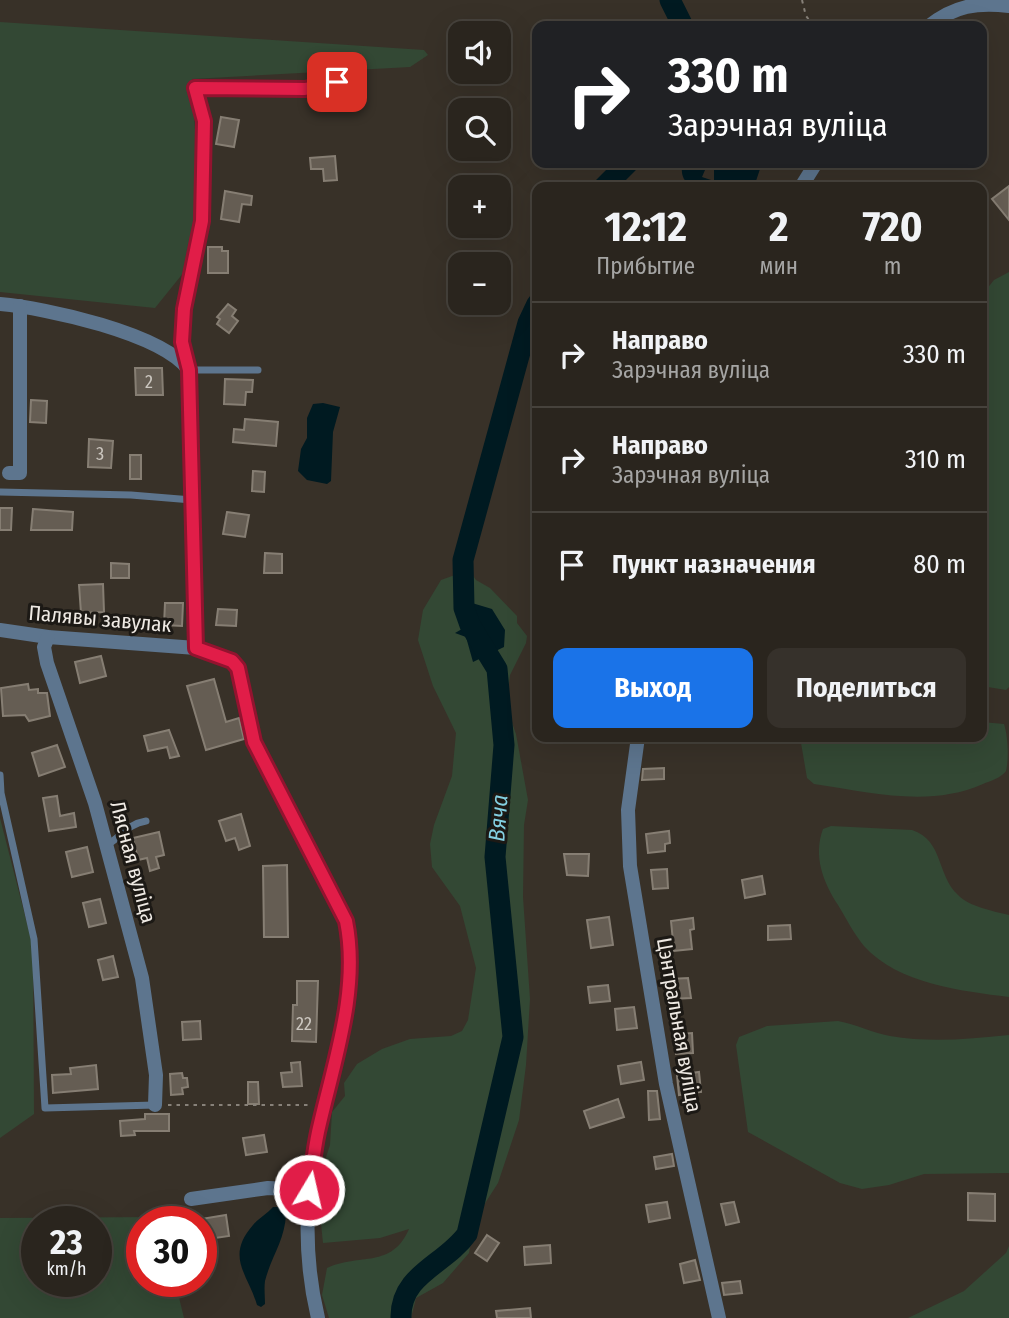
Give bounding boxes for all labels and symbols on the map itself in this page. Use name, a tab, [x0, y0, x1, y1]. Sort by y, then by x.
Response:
pin	[307, 52, 367, 112]
house number: 2	[145, 371, 153, 393]
house number: 3	[96, 443, 104, 465]
street label: Палявы завулак	[27, 600, 173, 638]
water label: Вяча	[482, 793, 514, 843]
street label: Лясная вуліца	[104, 798, 162, 926]
street label: Цэнтральная вуліца	[651, 936, 707, 1114]
house number: 22	[296, 1013, 312, 1035]
position arrow	[272, 1153, 346, 1227]
speed limit sign: 30	[126, 1206, 217, 1297]

